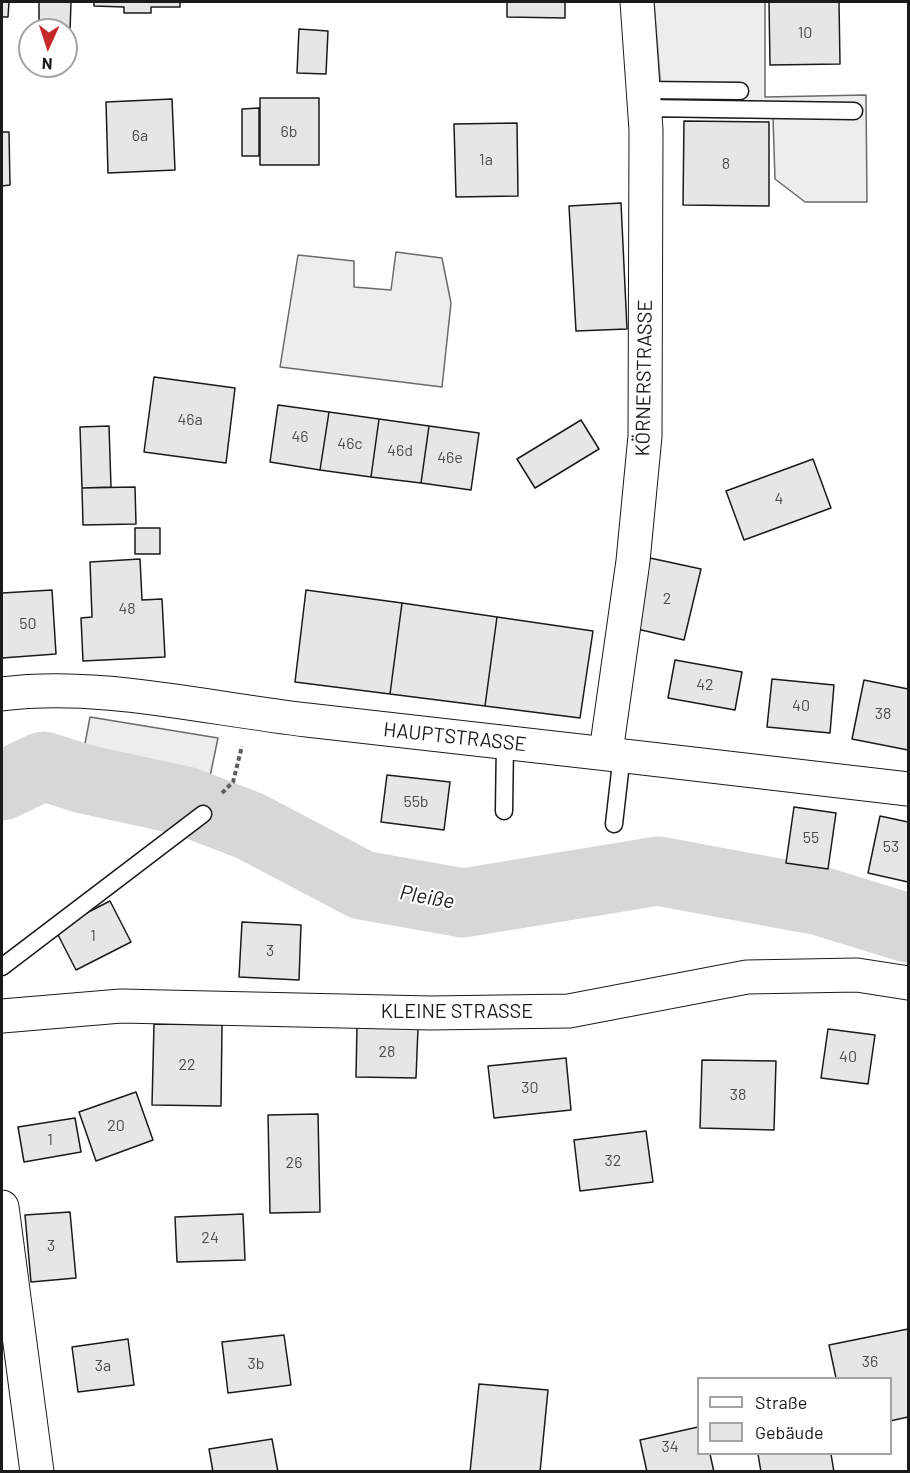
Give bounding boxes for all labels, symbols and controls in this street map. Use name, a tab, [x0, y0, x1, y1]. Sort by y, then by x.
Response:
north arrow	[18, 18, 78, 78]
house number: 10	[798, 23, 812, 43]
text: N	[41, 55, 53, 74]
house number: 6b	[281, 122, 297, 142]
house number: 6a	[132, 126, 148, 146]
house number: 1a	[479, 150, 493, 170]
house number: 8	[722, 154, 730, 174]
street label: KÖRNERSTRASSE	[631, 299, 657, 457]
house number: 46a	[177, 410, 203, 430]
house number: 46	[291, 427, 309, 447]
house number: 46c	[337, 434, 363, 454]
house number: 46d	[387, 441, 413, 461]
house number: 46e	[437, 448, 463, 468]
house number: 4	[775, 489, 783, 509]
house number: 2	[663, 589, 671, 609]
house number: 48	[118, 599, 136, 619]
house number: 50	[19, 614, 37, 634]
house number: 42	[696, 675, 714, 695]
house number: 40	[792, 696, 810, 716]
house number: 38	[875, 704, 891, 724]
street label: HAUPTSTRASSE	[382, 718, 528, 756]
house number: 55b	[403, 792, 429, 812]
house number: 55	[803, 828, 819, 848]
house number: 53	[883, 837, 899, 857]
water label: Pleiße	[398, 880, 456, 914]
house number: 1	[90, 926, 96, 946]
house number: 3	[266, 941, 274, 961]
street label: KLEINE STRASSE	[381, 999, 533, 1023]
house number: 28	[379, 1042, 395, 1062]
house number: 40	[839, 1047, 857, 1067]
house number: 22	[178, 1055, 196, 1075]
house number: 30	[521, 1078, 539, 1098]
house number: 38	[730, 1085, 746, 1105]
house number: 20	[107, 1116, 125, 1136]
house number: 1	[47, 1130, 53, 1150]
house number: 32	[605, 1151, 621, 1171]
house number: 26	[286, 1153, 302, 1173]
house number: 24	[201, 1228, 219, 1248]
house number: 3	[47, 1236, 55, 1256]
house number: 36	[862, 1352, 878, 1372]
house number: 3b	[248, 1354, 264, 1374]
house number: 3a	[95, 1356, 111, 1376]
legend	[697, 1377, 892, 1455]
text: Straße	[755, 1391, 807, 1413]
text: Gebäude	[755, 1421, 824, 1443]
house number: 34	[661, 1437, 679, 1457]

